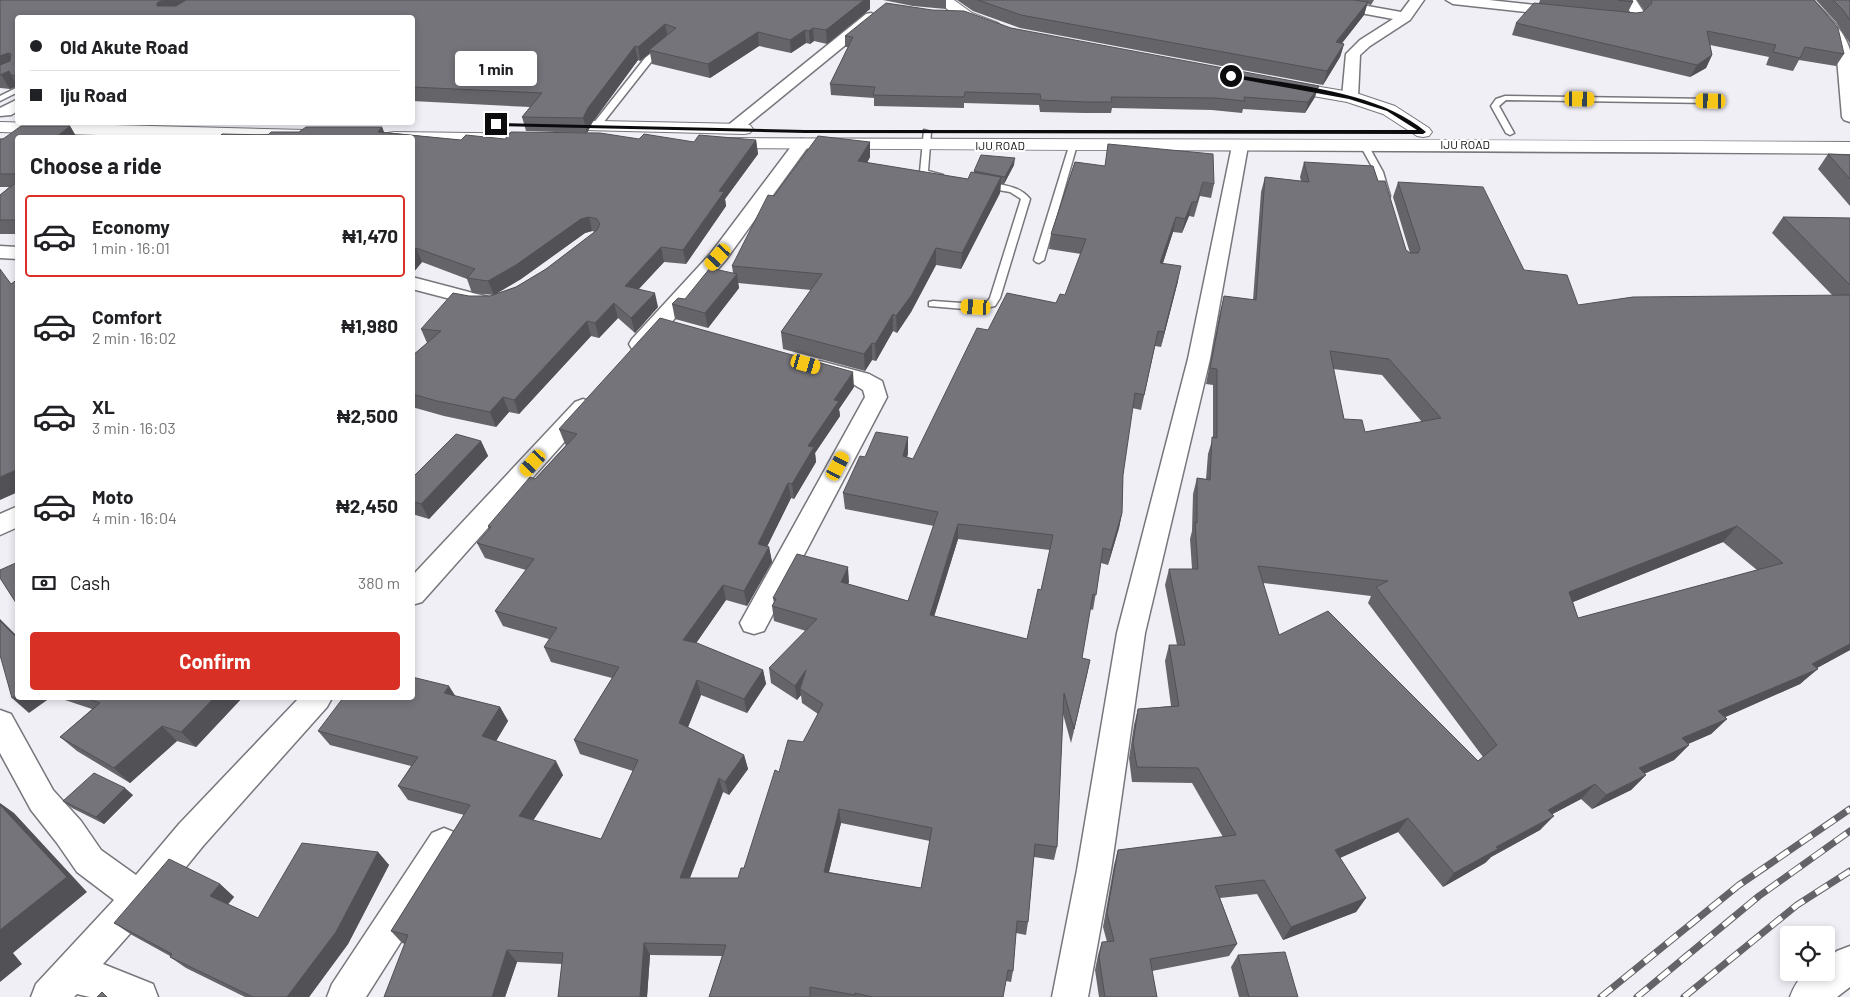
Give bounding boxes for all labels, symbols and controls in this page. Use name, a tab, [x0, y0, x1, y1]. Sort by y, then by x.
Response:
text: Old Akute Road	[60, 35, 188, 58]
callout: 1 min	[455, 52, 537, 86]
text: 1 min	[478, 59, 514, 78]
route start	[1220, 65, 1242, 87]
text: Iju Road	[60, 83, 127, 106]
car	[1564, 91, 1595, 107]
car	[1695, 93, 1726, 109]
route end	[485, 113, 507, 135]
street label: IJU ROAD	[1440, 137, 1490, 151]
street label: IJU ROAD	[975, 138, 1025, 152]
text: Choose a ride	[30, 152, 162, 178]
icon: car	[32, 214, 77, 259]
text: Economy	[92, 215, 170, 238]
text: ₦1,470	[342, 224, 398, 247]
text: 1 min · 16:01	[92, 238, 170, 257]
car	[702, 241, 733, 273]
car	[960, 299, 991, 315]
icon: car	[32, 304, 77, 349]
text: Comfort	[92, 305, 162, 328]
text: ₦1,980	[341, 314, 398, 337]
text: 2 min · 16:02	[92, 328, 176, 347]
car	[789, 353, 822, 375]
icon: car	[32, 394, 77, 439]
text: XL	[92, 395, 115, 418]
text: ₦2,500	[337, 404, 398, 427]
text: 3 min · 16:03	[92, 418, 176, 437]
car	[517, 447, 548, 479]
car	[824, 449, 851, 483]
icon: car	[32, 484, 77, 529]
text: Moto	[92, 485, 134, 508]
text: ₦2,450	[336, 494, 398, 517]
text: 4 min · 16:04	[92, 508, 177, 527]
icon: cash	[30, 569, 58, 597]
text: Cash	[70, 571, 111, 594]
text: 380 m	[358, 573, 400, 592]
button: Confirm	[30, 632, 400, 690]
map controls	[1780, 926, 1835, 981]
button: locate	[1780, 926, 1835, 981]

